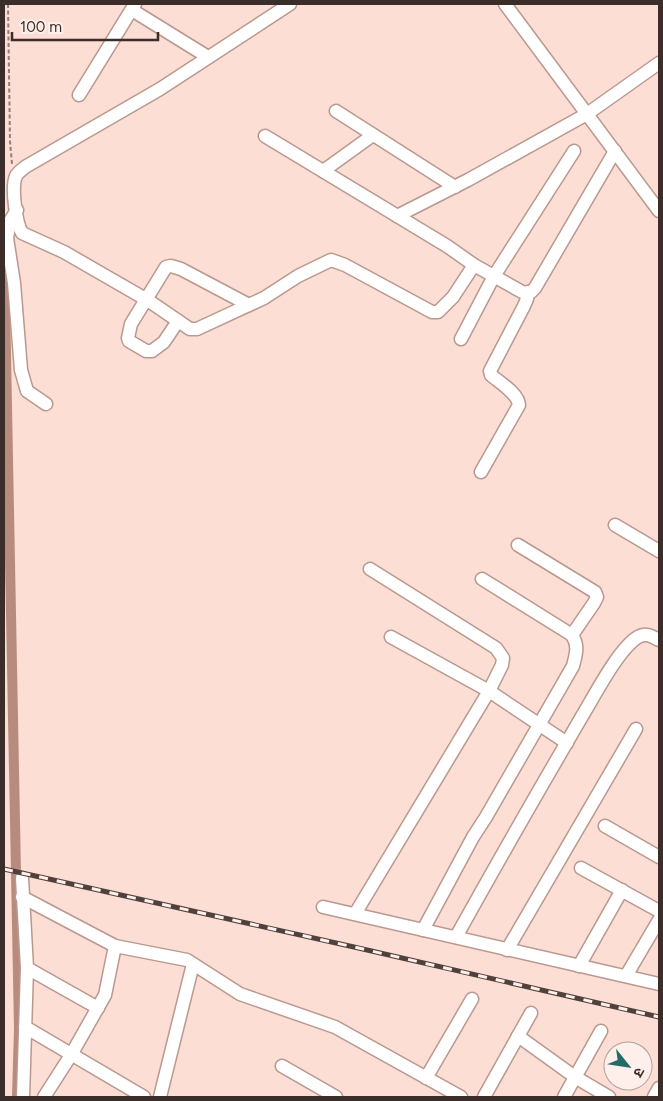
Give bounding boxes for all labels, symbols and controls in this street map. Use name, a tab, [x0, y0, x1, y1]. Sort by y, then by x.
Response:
scale bar	[12, 10, 159, 42]
text: 100 m	[20, 18, 62, 36]
north arrow	[603, 1041, 653, 1091]
text: उ	[629, 1064, 648, 1081]

